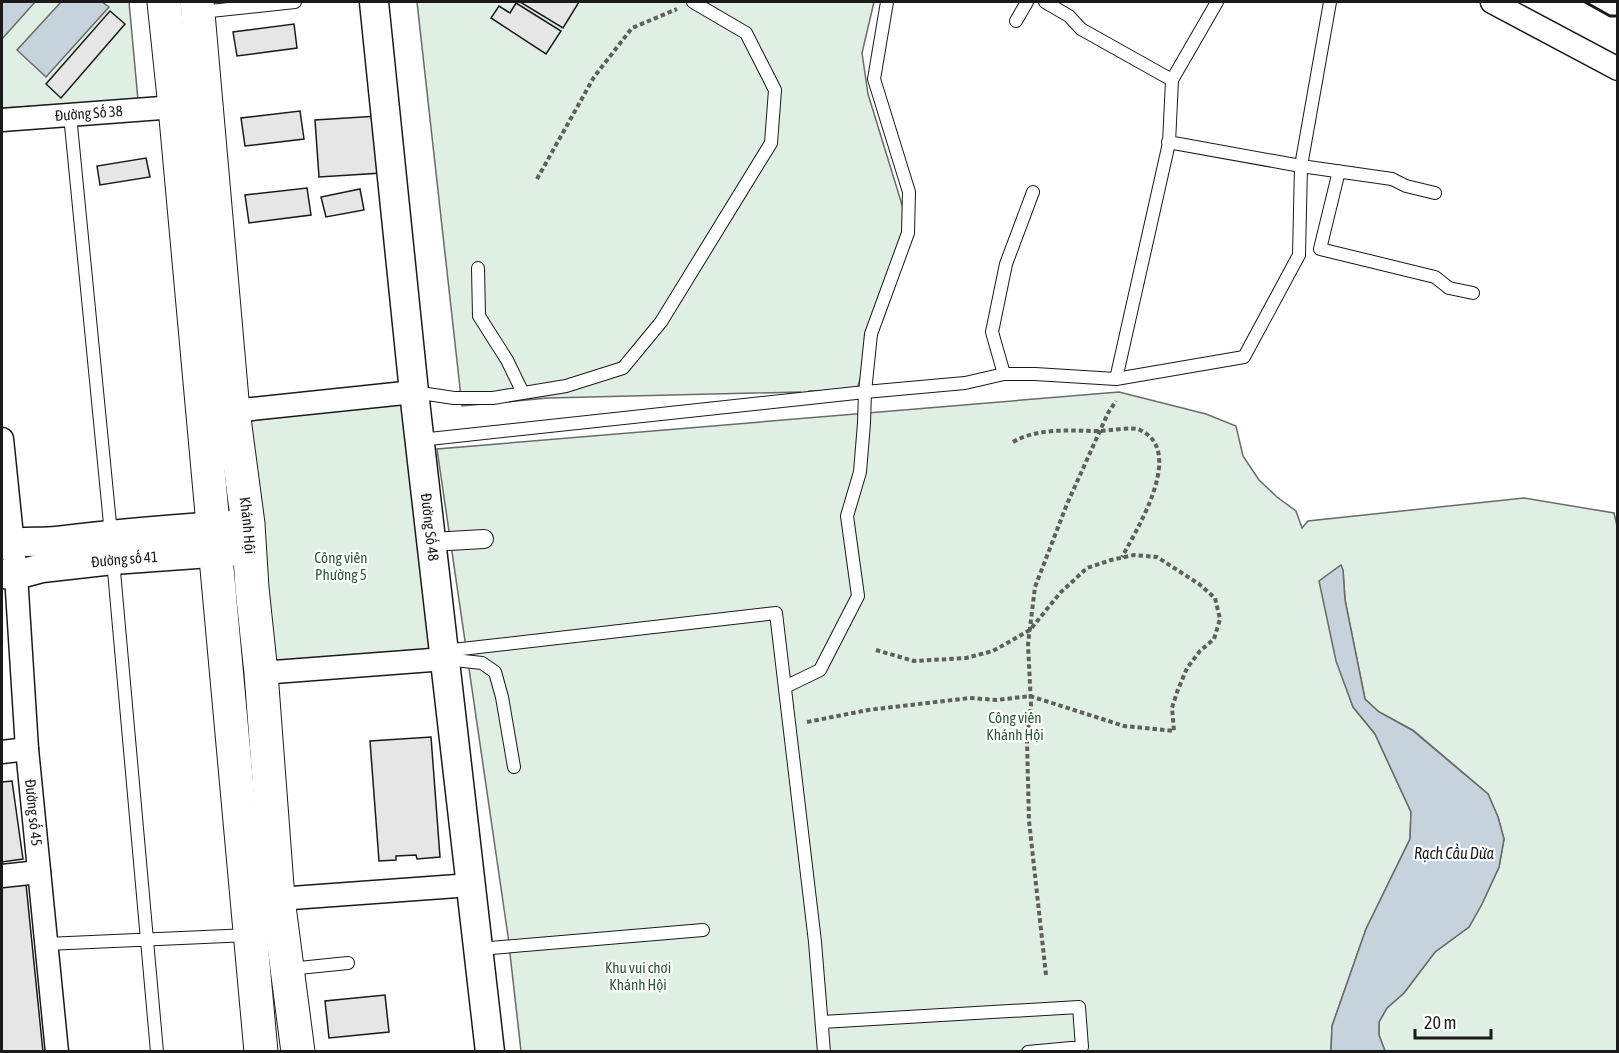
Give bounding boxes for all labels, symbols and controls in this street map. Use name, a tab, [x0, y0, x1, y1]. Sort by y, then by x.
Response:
street label: Đường Số 38	[54, 102, 123, 124]
street label: Đường Số 48	[418, 492, 442, 562]
street label: Khánh Hội	[236, 496, 259, 555]
street label: Đường số 41	[90, 548, 159, 570]
park label: Công viên Phường 5	[314, 549, 368, 583]
park label: Công viên Khánh Hội	[986, 709, 1044, 743]
street label: Đường số 45	[22, 778, 46, 847]
water label: Rạch Cầu Dừa	[1414, 843, 1495, 862]
park label: Khu vui chơi Khánh Hội	[605, 959, 671, 993]
scale bar	[1415, 1002, 1492, 1040]
text: 20 m	[1424, 1012, 1456, 1033]

